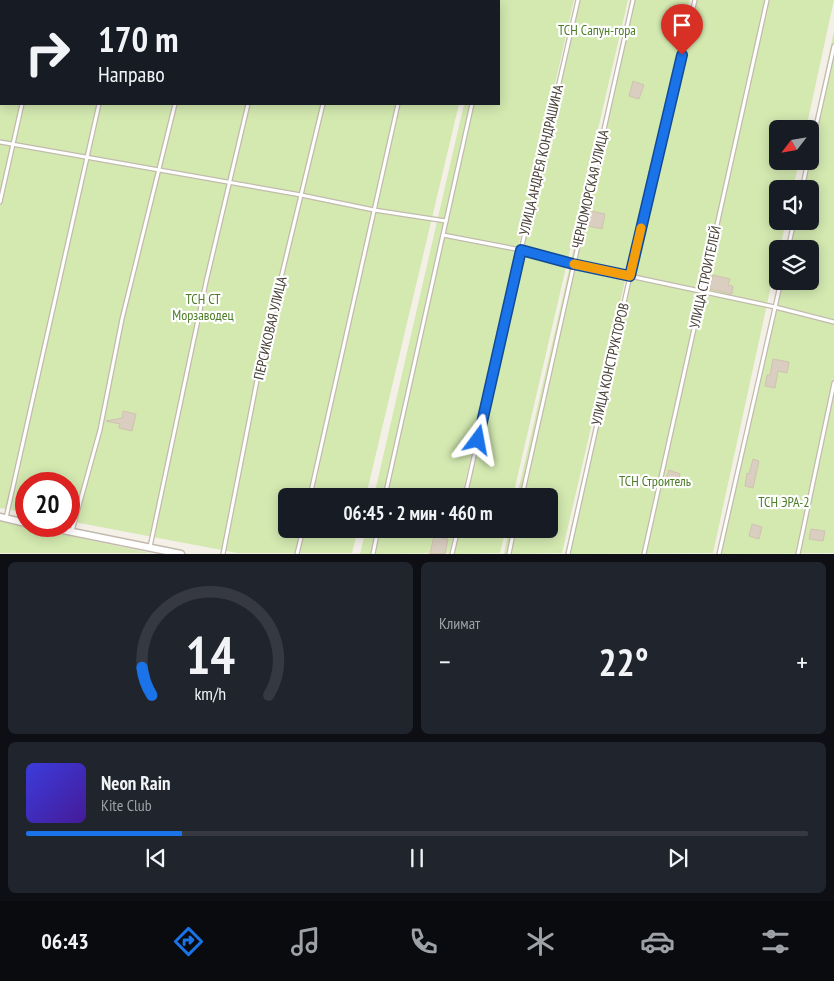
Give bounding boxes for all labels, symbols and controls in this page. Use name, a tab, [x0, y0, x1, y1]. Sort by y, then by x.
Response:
pin	[661, 4, 703, 55]
icon: arrive	[668, 11, 696, 39]
text: 170 m	[98, 16, 179, 62]
icon: right	[15, 20, 80, 85]
park label: ТСН Сапун-гора	[558, 21, 636, 39]
text: Направо	[98, 60, 165, 88]
street label: УЛИЦА АНДРЕЯ КОНДРАШИНА	[515, 83, 567, 237]
north arrow	[769, 120, 819, 170]
map controls	[769, 120, 819, 290]
street label: ЧЕРНОМОРСКАЯ УЛИЦА	[568, 128, 612, 250]
button: sound	[769, 180, 819, 230]
street label: УЛИЦА СТРОИТЕЛЕЙ	[685, 224, 725, 330]
button: layers	[769, 240, 819, 290]
street label: ПЕРСИКОВАЯ УЛИЦА	[249, 274, 291, 381]
park label: ТСН СТ Морзаводец	[172, 290, 234, 324]
street label: УЛИЦА КОНСТРУКТОРОВ	[587, 301, 633, 427]
position arrow	[451, 413, 503, 465]
speed limit sign: 20	[15, 472, 80, 537]
park label: ТСН Строитель	[619, 472, 691, 490]
park label: ТСН ЭРА-2	[758, 493, 810, 511]
text: 06:45 · 2 мин · 460 m	[344, 501, 492, 525]
text: Климат	[439, 613, 480, 633]
text: 14	[186, 621, 235, 688]
text: 22°	[598, 637, 649, 686]
text: −	[439, 643, 451, 680]
text: +	[796, 643, 808, 680]
text: km/h	[195, 682, 226, 705]
text: Neon Rain	[101, 771, 170, 795]
text: Kite Club	[101, 795, 152, 815]
icon: previous	[142, 844, 170, 872]
icon: pause	[403, 844, 431, 872]
icon: next	[664, 844, 692, 872]
icon: directions	[171, 924, 206, 959]
icon: music	[288, 924, 323, 959]
icon: phone	[406, 924, 441, 959]
icon: climate	[523, 924, 558, 959]
icon: car	[640, 924, 675, 959]
icon: filters	[758, 924, 793, 959]
text: 06:43	[41, 927, 89, 955]

